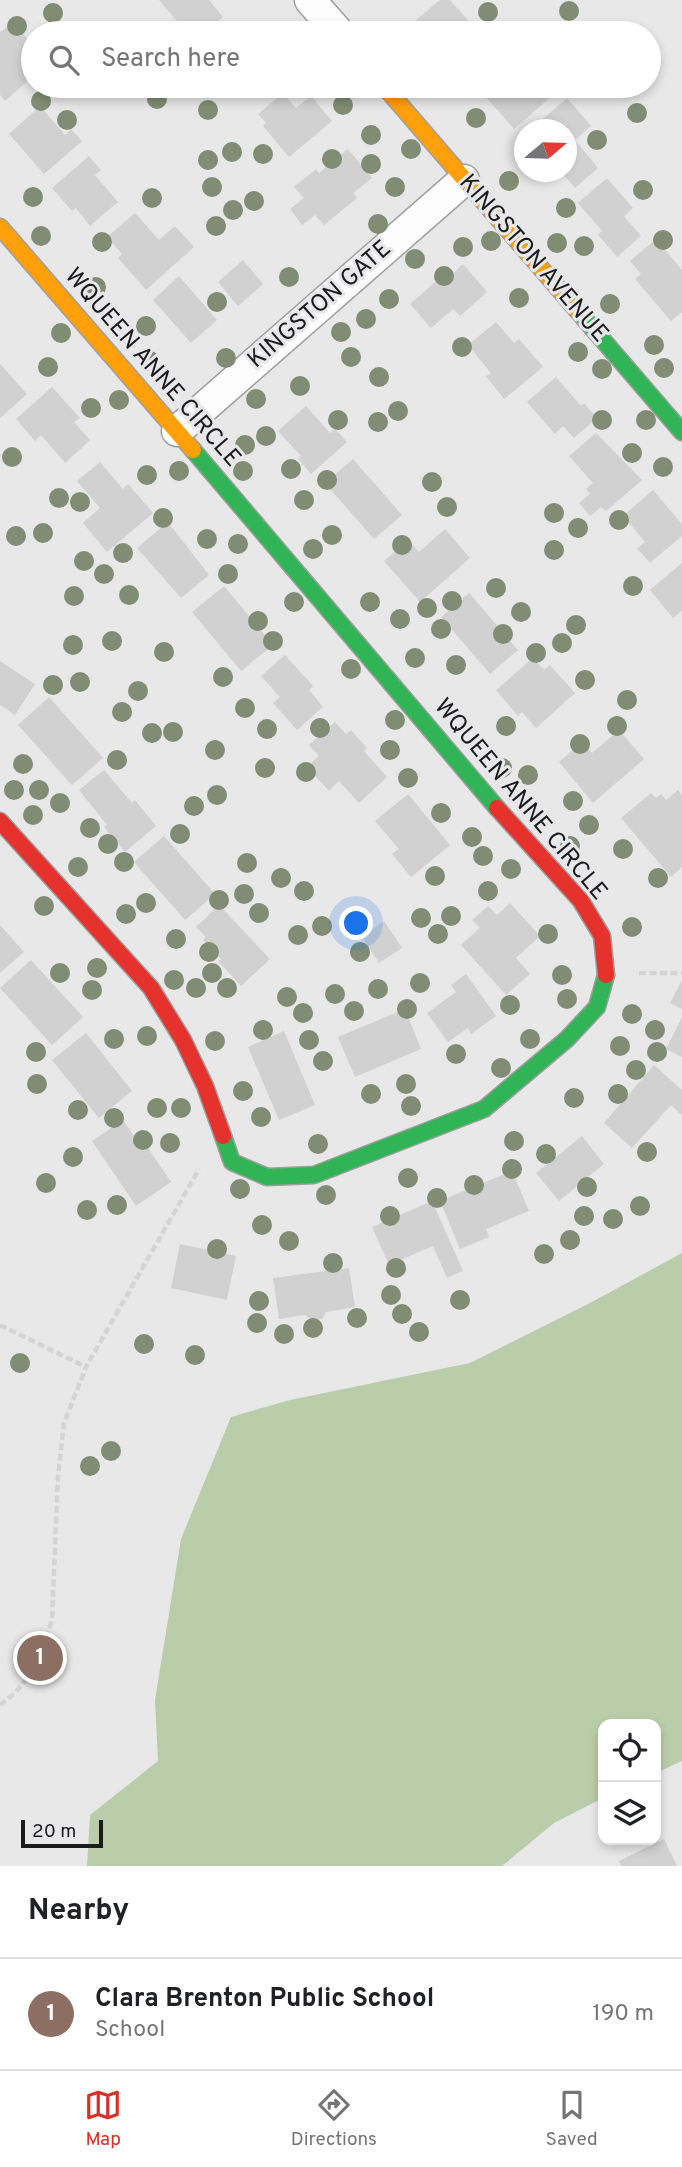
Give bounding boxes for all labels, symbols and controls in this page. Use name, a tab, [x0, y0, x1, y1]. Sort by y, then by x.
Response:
search box	[21, 21, 661, 98]
icon: search	[45, 41, 83, 79]
text: Search here	[101, 43, 240, 76]
north arrow	[514, 119, 577, 182]
street label: KINGSTON AVENUE	[452, 169, 614, 349]
street label: KINGSTON GATE	[242, 234, 398, 376]
street label: WQUEEN ANNE CIRCLE	[57, 262, 247, 474]
street label: WQUEEN ANNE CIRCLE	[427, 693, 613, 907]
your location	[339, 906, 373, 940]
pin: 1	[17, 1632, 63, 1684]
map controls	[598, 1719, 661, 1845]
button: locate	[598, 1719, 661, 1782]
button: layers	[598, 1782, 661, 1845]
scale bar	[21, 1817, 103, 1849]
text: 20 m	[32, 1820, 76, 1844]
text: Nearby	[28, 1893, 129, 1930]
text: Clara Brenton Public School	[95, 1983, 434, 2016]
text: 1	[46, 2000, 56, 2029]
text: 190 m	[592, 2000, 654, 2029]
text: School	[95, 2016, 165, 2045]
tab: Map	[84, 2086, 122, 2152]
tab: Directions	[291, 2086, 377, 2152]
tab: Saved	[546, 2086, 598, 2152]

